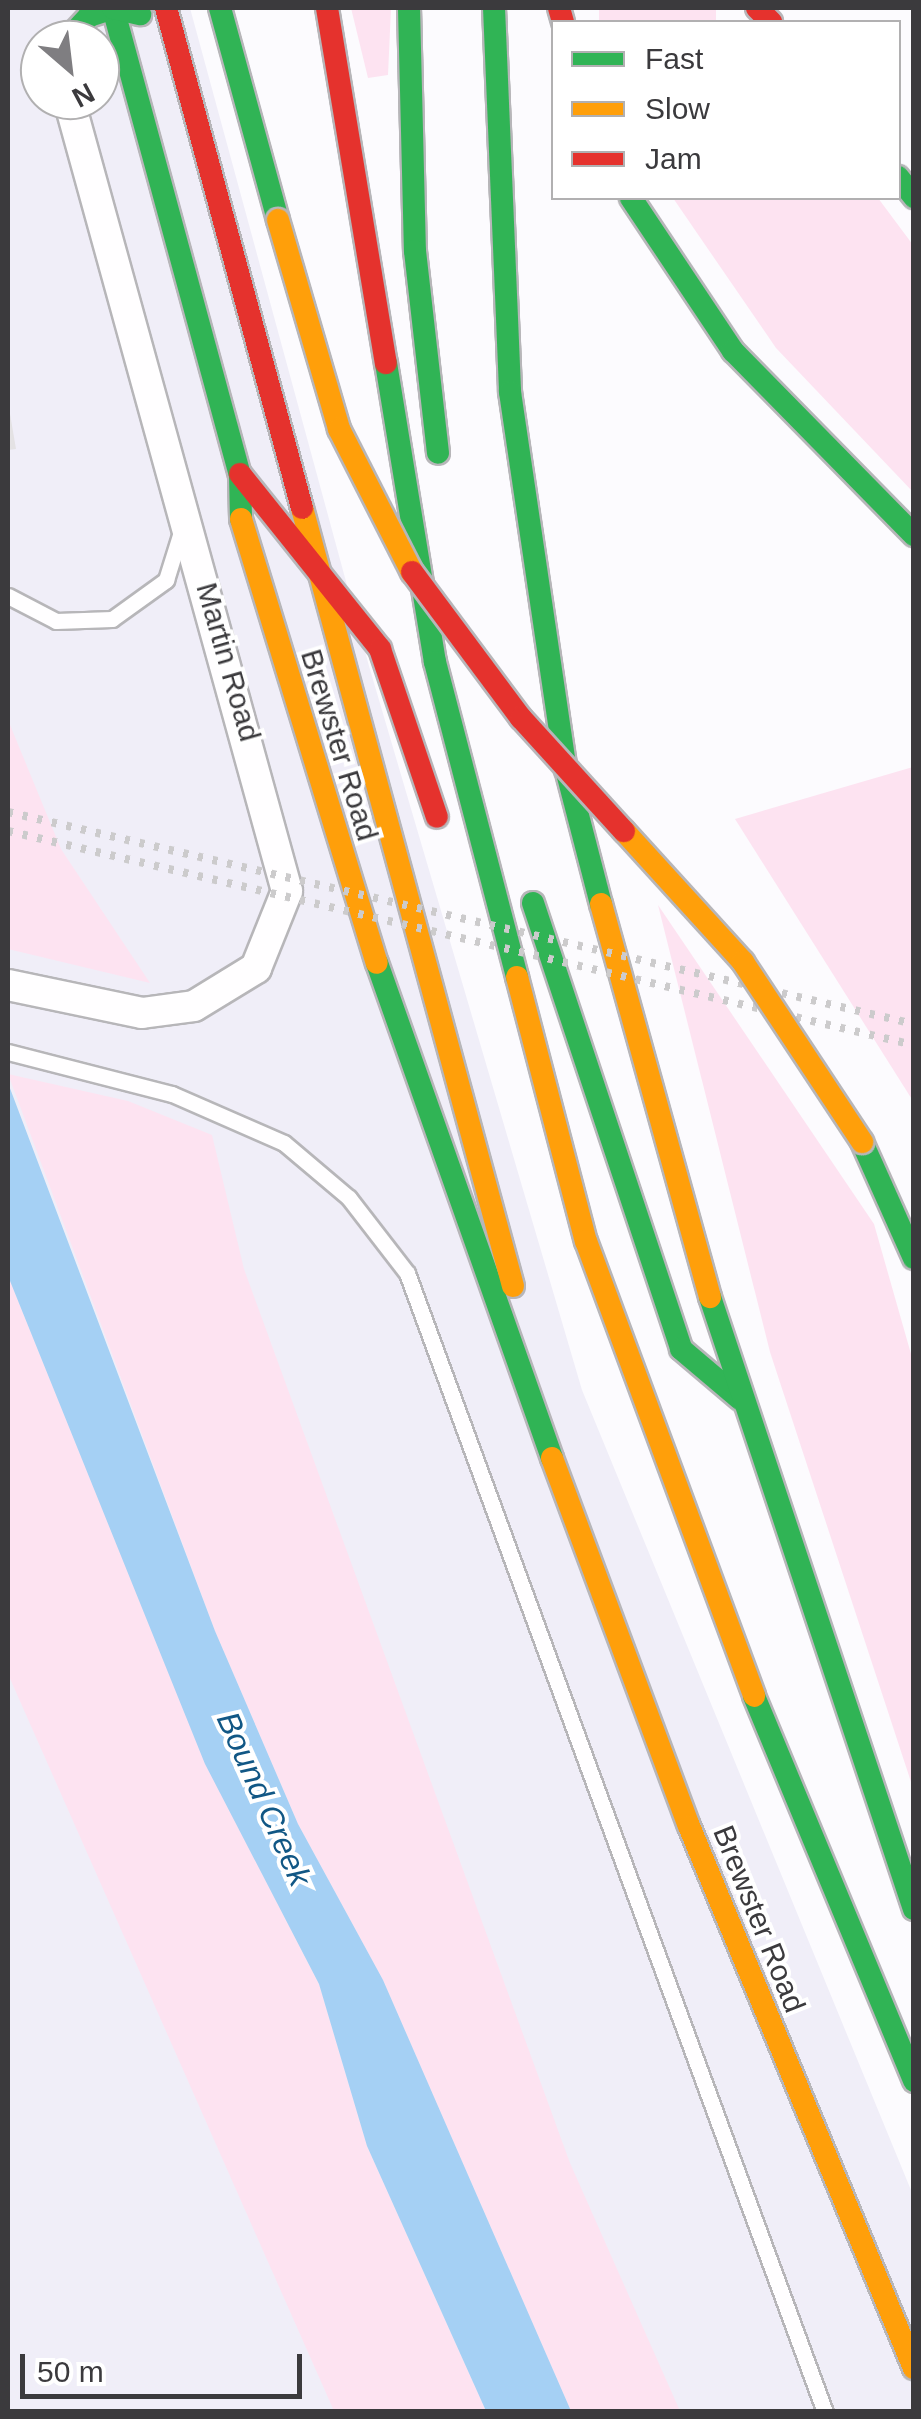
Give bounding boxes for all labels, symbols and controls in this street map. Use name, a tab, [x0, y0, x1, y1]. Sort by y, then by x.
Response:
north arrow	[20, 20, 120, 120]
legend	[551, 20, 901, 200]
text: Fast	[645, 42, 703, 75]
text: N	[67, 77, 100, 114]
text: Slow	[645, 92, 710, 125]
text: Jam	[645, 142, 702, 175]
street label: Martin Road	[188, 579, 268, 745]
street label: Brewster Road	[293, 645, 385, 845]
water label: Bound Creek	[208, 1706, 320, 1892]
street label: Brewster Road	[705, 1820, 813, 2018]
scale bar	[25, 2334, 308, 2396]
text: 50 m	[37, 2355, 104, 2388]

